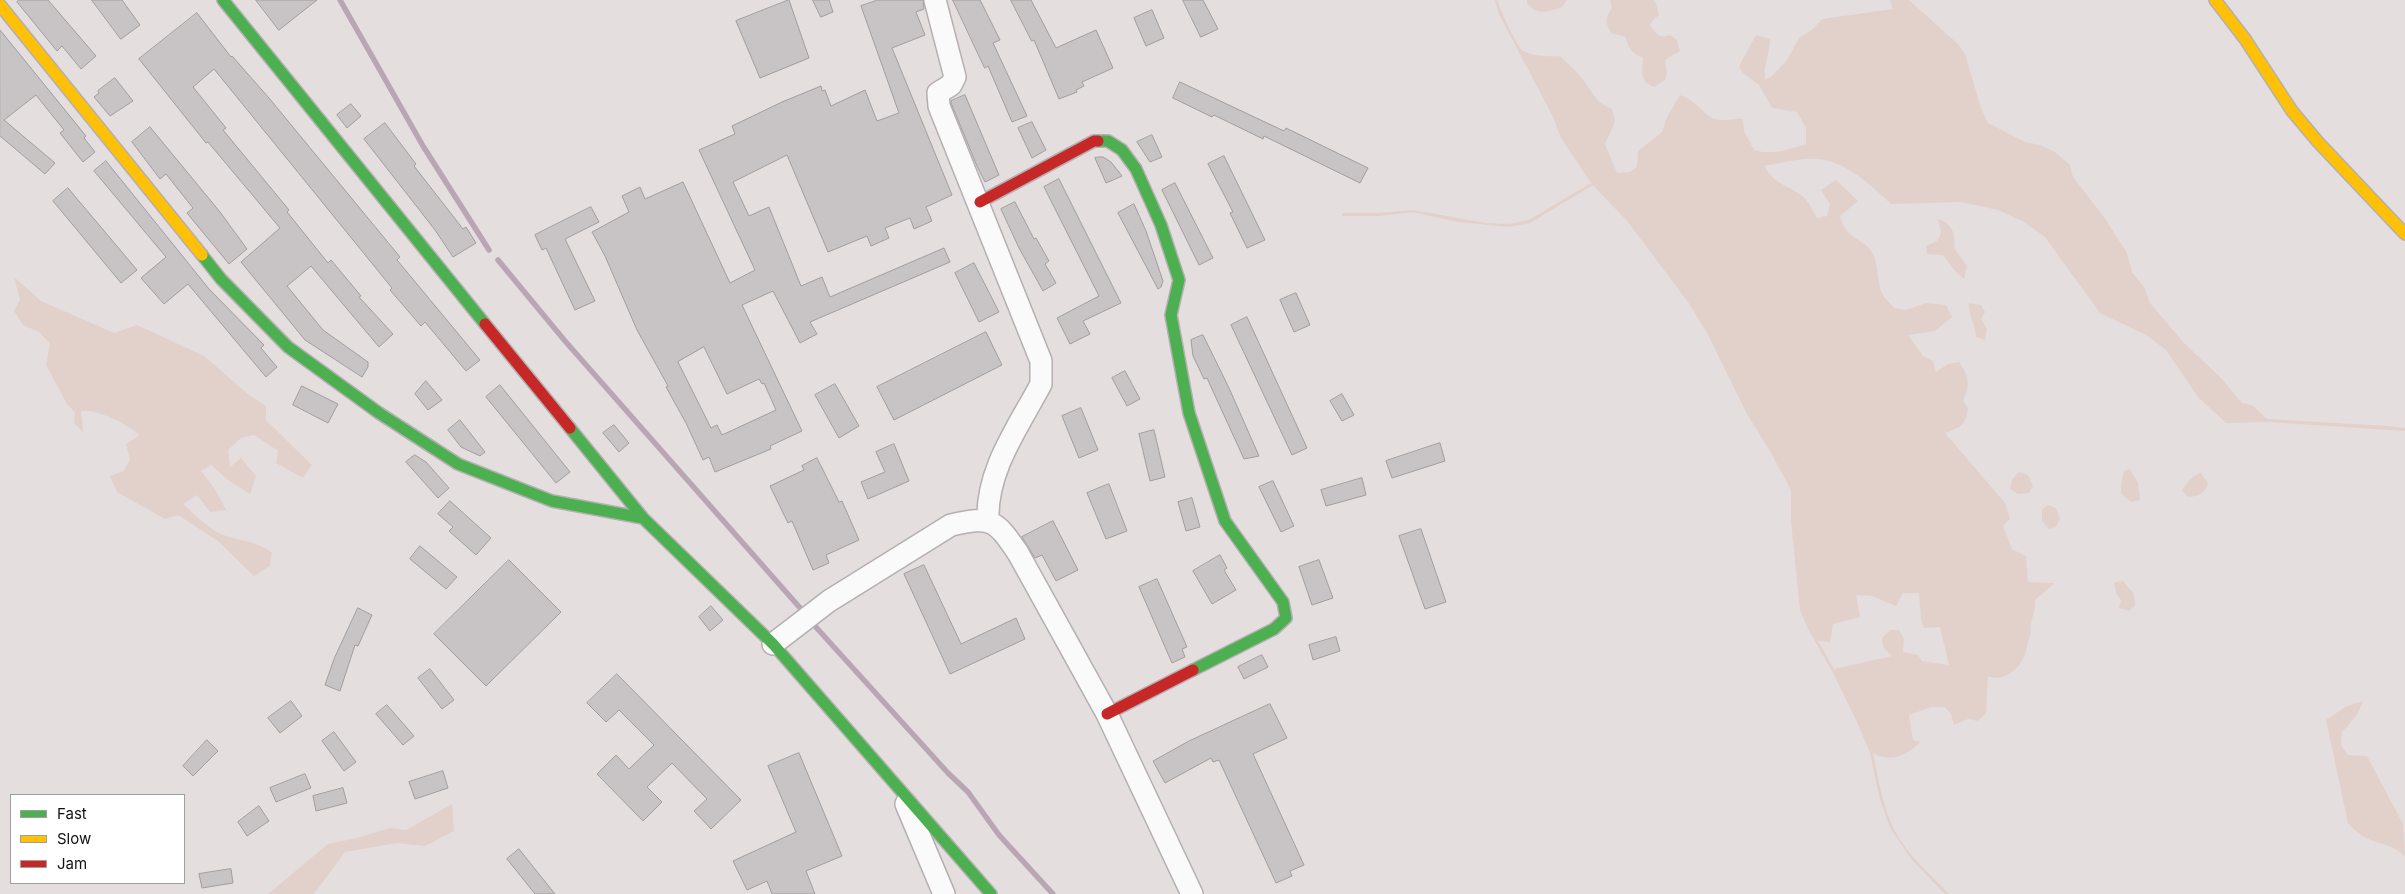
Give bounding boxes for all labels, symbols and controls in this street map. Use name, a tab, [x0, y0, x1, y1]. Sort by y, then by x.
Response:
legend	[10, 794, 185, 884]
text: Fast	[57, 804, 87, 823]
text: Slow	[57, 829, 91, 848]
text: Jam	[57, 854, 87, 873]

